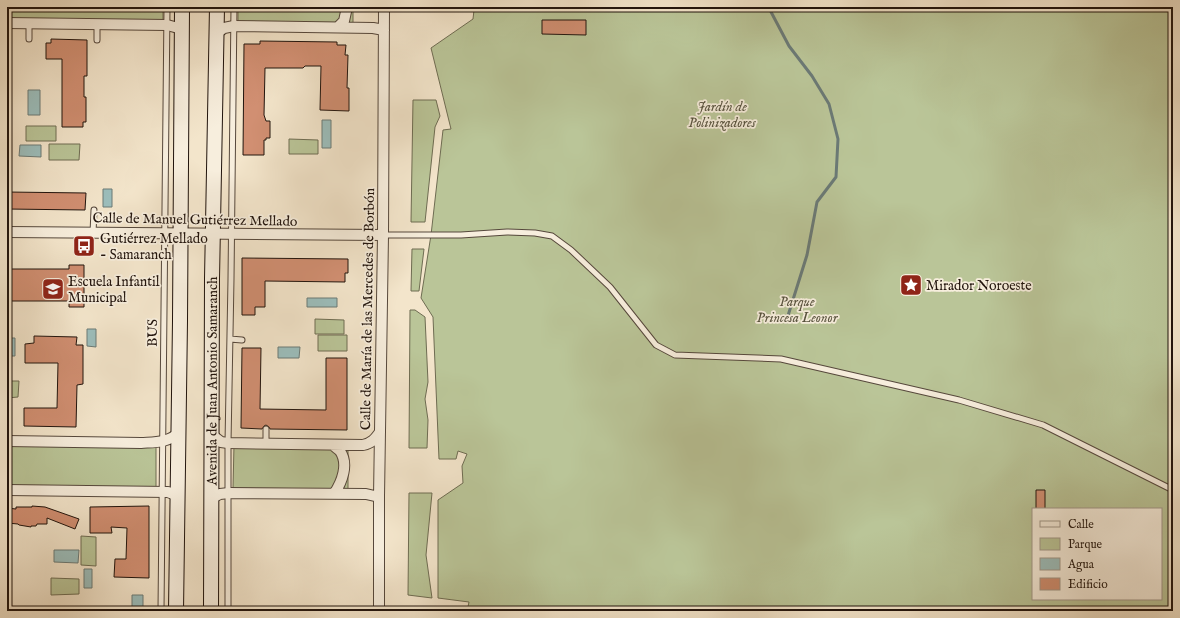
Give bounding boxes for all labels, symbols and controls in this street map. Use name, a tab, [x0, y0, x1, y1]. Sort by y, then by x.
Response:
park label: Jardín de Polinizadores	[688, 98, 757, 132]
street label: Calle de María de las Mercedes de Borbón	[357, 187, 379, 430]
street label: Calle de Manuel Gutiérrez Mellado	[92, 209, 298, 231]
place label: Gutiérrez Mellado - Samaranch	[100, 230, 208, 264]
bus stop icon: Gutiérrez Mellado - Samaranch	[71, 233, 97, 259]
place icon: Mirador Noroeste	[898, 272, 924, 298]
place label: Escuela Infantil Municipal	[68, 273, 160, 307]
school or university icon: Escuela Infantil Municipal	[40, 276, 66, 302]
street label: Avenida de Juan Antonio Samaranch	[203, 276, 222, 486]
place label: Mirador Noroeste	[926, 277, 1032, 295]
park label: Parque Princesa Leonor	[757, 293, 839, 327]
street label: BUS	[144, 319, 162, 347]
legend	[1032, 508, 1162, 600]
text: Calle	[1068, 517, 1094, 532]
text: Parque	[1068, 537, 1103, 553]
text: Agua	[1067, 557, 1095, 572]
text: Edificio	[1068, 577, 1108, 592]

